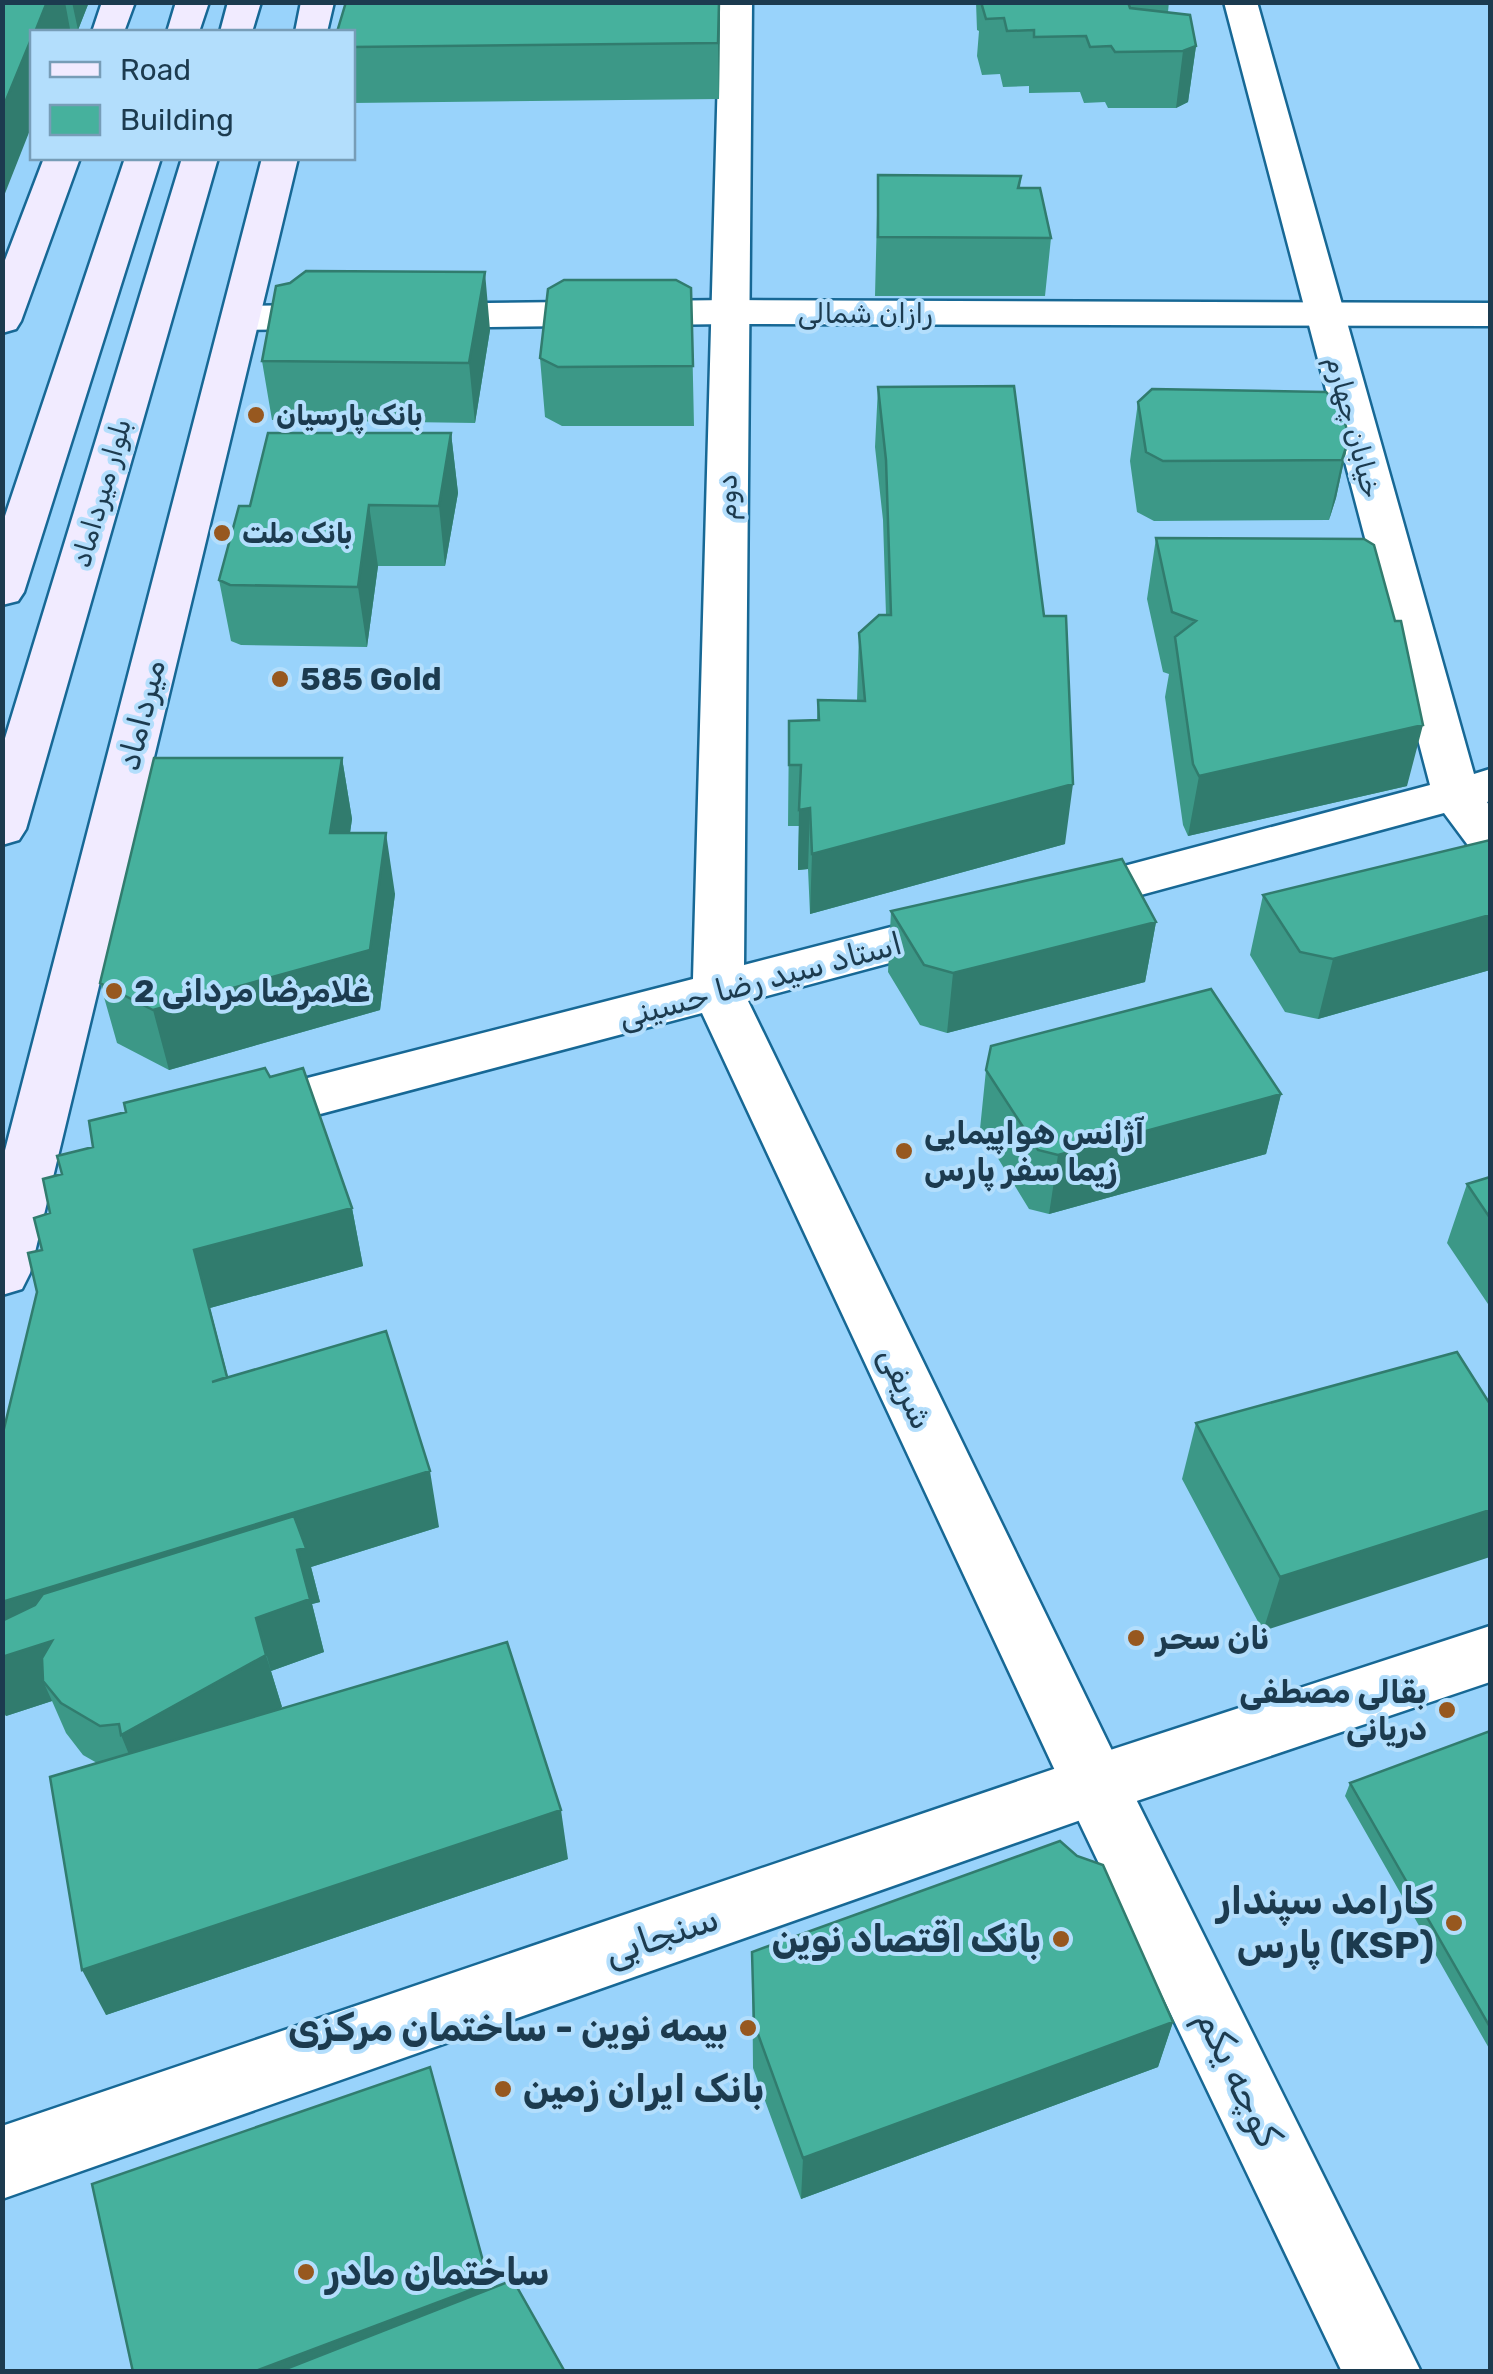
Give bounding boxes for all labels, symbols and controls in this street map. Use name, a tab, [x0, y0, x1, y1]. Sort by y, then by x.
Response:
legend	[30, 30, 355, 160]
text: Road	[120, 52, 191, 88]
text: Building	[120, 102, 234, 138]
street label: رازان شمالی	[797, 297, 933, 330]
street label: خیابان چهارم	[1317, 353, 1389, 502]
place label: بانک پارسیان	[276, 399, 423, 435]
marker: بانک پارسیان	[245, 404, 267, 426]
street label: بلوار میرداماد	[64, 415, 138, 571]
street label: دوم	[710, 474, 746, 520]
place label: بانک ملت	[242, 517, 352, 550]
marker: بانک ملت	[211, 522, 233, 544]
street label: میرداماد	[109, 656, 173, 774]
place label: 585 Gold	[300, 660, 442, 698]
marker: 585 Gold	[269, 668, 291, 690]
street label: استاد سید رضا حسینی	[614, 924, 906, 1036]
place label: غلامرضا مردانی 2	[134, 972, 370, 1010]
marker: غلامرضا مردانی 2	[103, 980, 125, 1002]
place label: آژانس هواپیمایی زیما سفر پارس	[924, 1114, 1145, 1192]
marker: آژانس هواپیمایی زیما سفر پارس	[893, 1140, 915, 1162]
street label: شریفی	[870, 1341, 942, 1435]
place label: نان سحر	[1154, 1619, 1269, 1657]
marker: نان سحر	[1125, 1627, 1147, 1649]
place label: بقالی مصطفی دریانی	[1239, 1673, 1427, 1748]
marker: بقالی مصطفی دریانی	[1436, 1699, 1458, 1721]
place label: کارامد سپندار پارس (KSP)	[1215, 1878, 1434, 1971]
street label: سنجابی	[598, 1894, 724, 1976]
marker: کارامد سپندار پارس (KSP)	[1443, 1912, 1465, 1934]
place label: بانک اقتصاد نوین	[772, 1916, 1041, 1962]
marker: بانک اقتصاد نوین	[1050, 1928, 1072, 1950]
street label: کوچه یکم	[1184, 2002, 1292, 2155]
place label: بیمه نوین - ساختمان مرکزی	[288, 2005, 728, 2051]
marker: بیمه نوین - ساختمان مرکزی	[737, 2017, 759, 2039]
place label: بانک ایران زمین	[523, 2066, 764, 2112]
marker: بانک ایران زمین	[492, 2078, 514, 2100]
place label: ساختمان مادر	[324, 2249, 549, 2295]
marker: ساختمان مادر	[295, 2261, 317, 2283]

